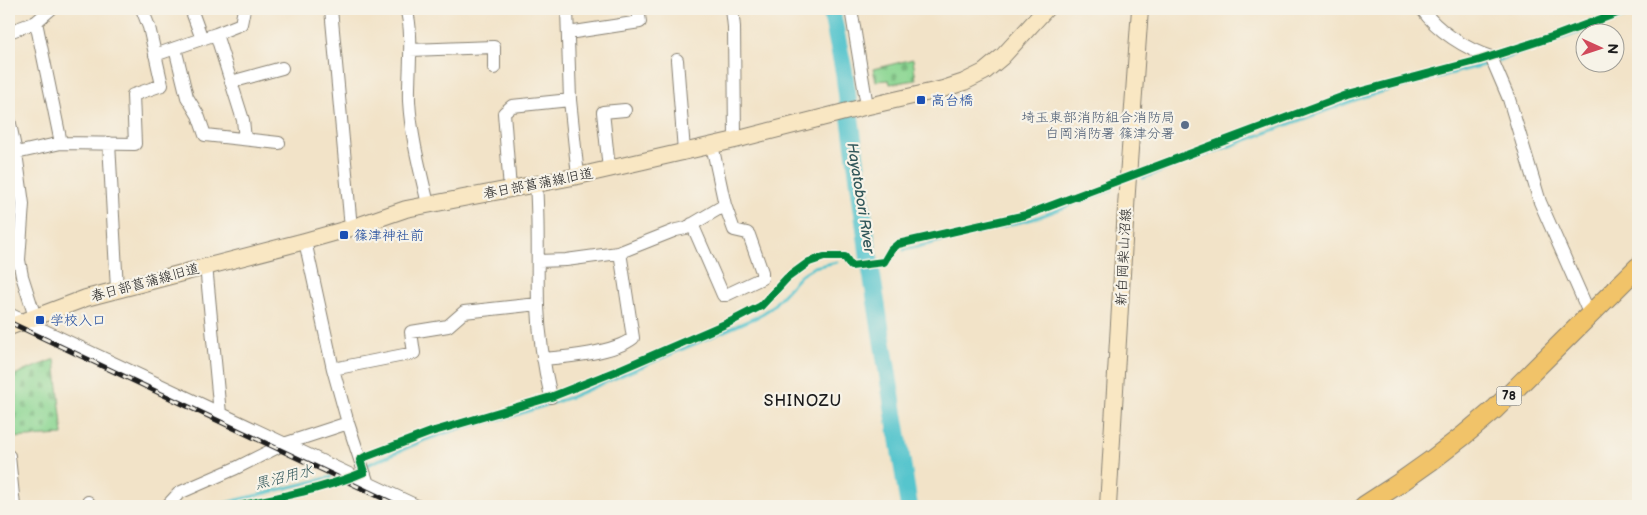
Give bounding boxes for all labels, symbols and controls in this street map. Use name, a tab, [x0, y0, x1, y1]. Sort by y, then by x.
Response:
north arrow	[1574, 22, 1624, 72]
text: N	[1604, 43, 1621, 54]
place label: 高台橋	[931, 92, 973, 109]
marker: 高台橋	[915, 94, 927, 106]
place label: 埼玉東部消防組合消防局 白岡消防署 篠津分署	[1021, 109, 1175, 142]
marker: 埼玉東部消防組合消防局 白岡消防署 篠津分署	[1179, 119, 1191, 131]
water label: Hayatobori River	[842, 141, 879, 256]
street label: 春日部菖蒲線旧道	[482, 164, 595, 203]
street label: 新白岡柴山沼線	[1112, 208, 1135, 306]
place label: 篠津神社前	[354, 227, 424, 244]
marker: 篠津神社前	[338, 229, 350, 241]
street label: 春日部菖蒲線旧道	[89, 260, 201, 305]
place label: 学校入口	[50, 312, 106, 329]
marker: 学校入口	[34, 314, 46, 326]
road number: 78	[1496, 386, 1522, 406]
district label: SHINOZU	[764, 392, 842, 411]
water label: 黒沼用水	[253, 461, 316, 494]

